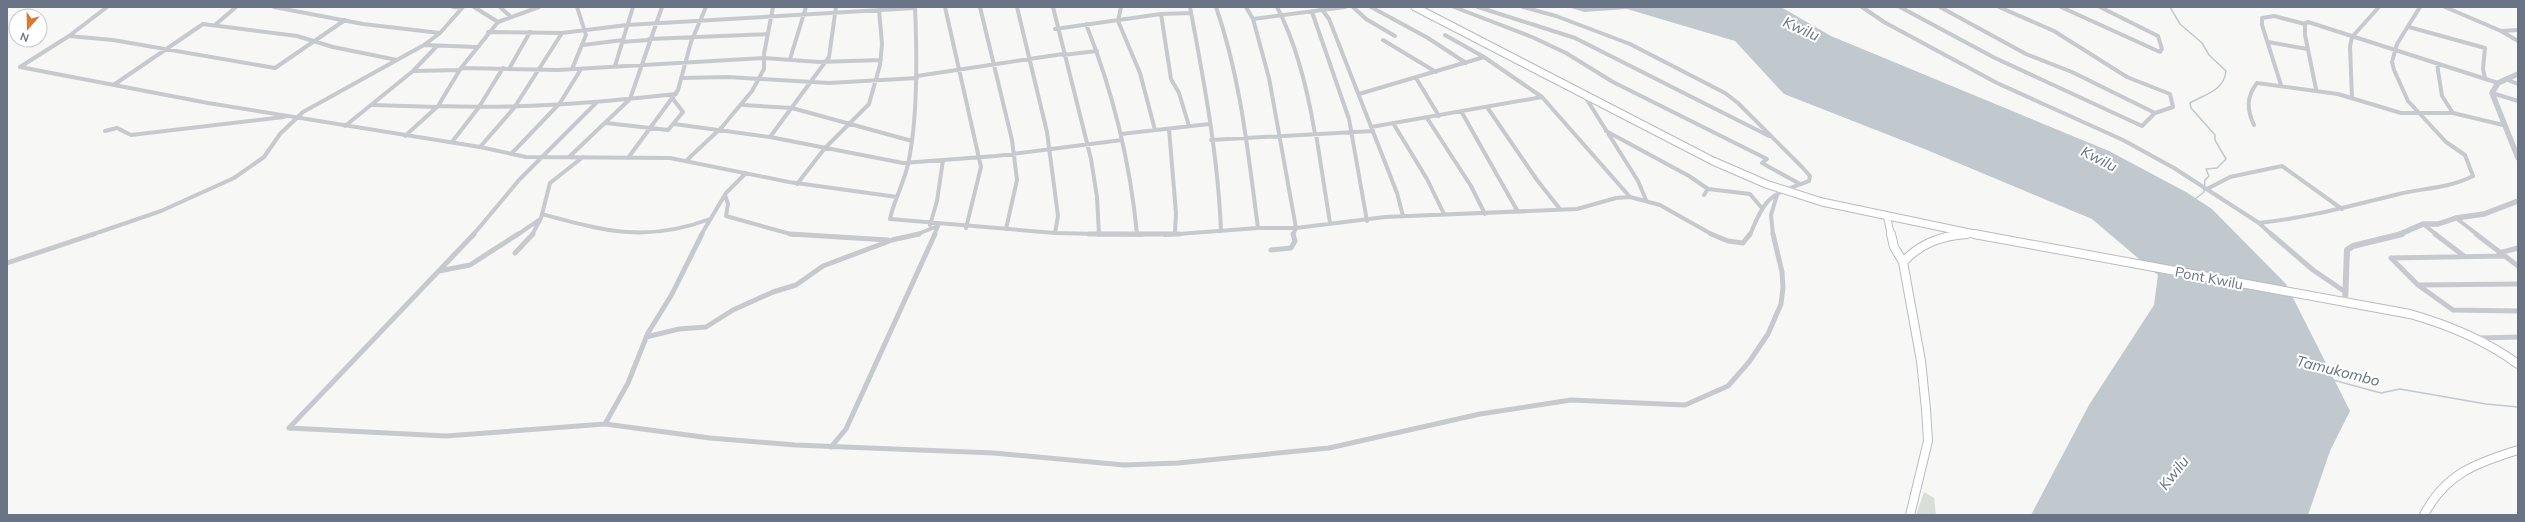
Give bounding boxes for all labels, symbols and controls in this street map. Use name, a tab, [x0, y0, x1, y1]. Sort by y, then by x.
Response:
north arrow	[8, 8, 48, 48]
water label: Kwilu	[1780, 12, 1823, 45]
text: N	[18, 29, 31, 45]
water label: Kwilu	[2078, 141, 2121, 176]
street label: Pont Kwilu	[2173, 263, 2245, 293]
water label: Tamukombo	[2294, 351, 2382, 390]
water label: Kwilu	[2154, 452, 2193, 493]

